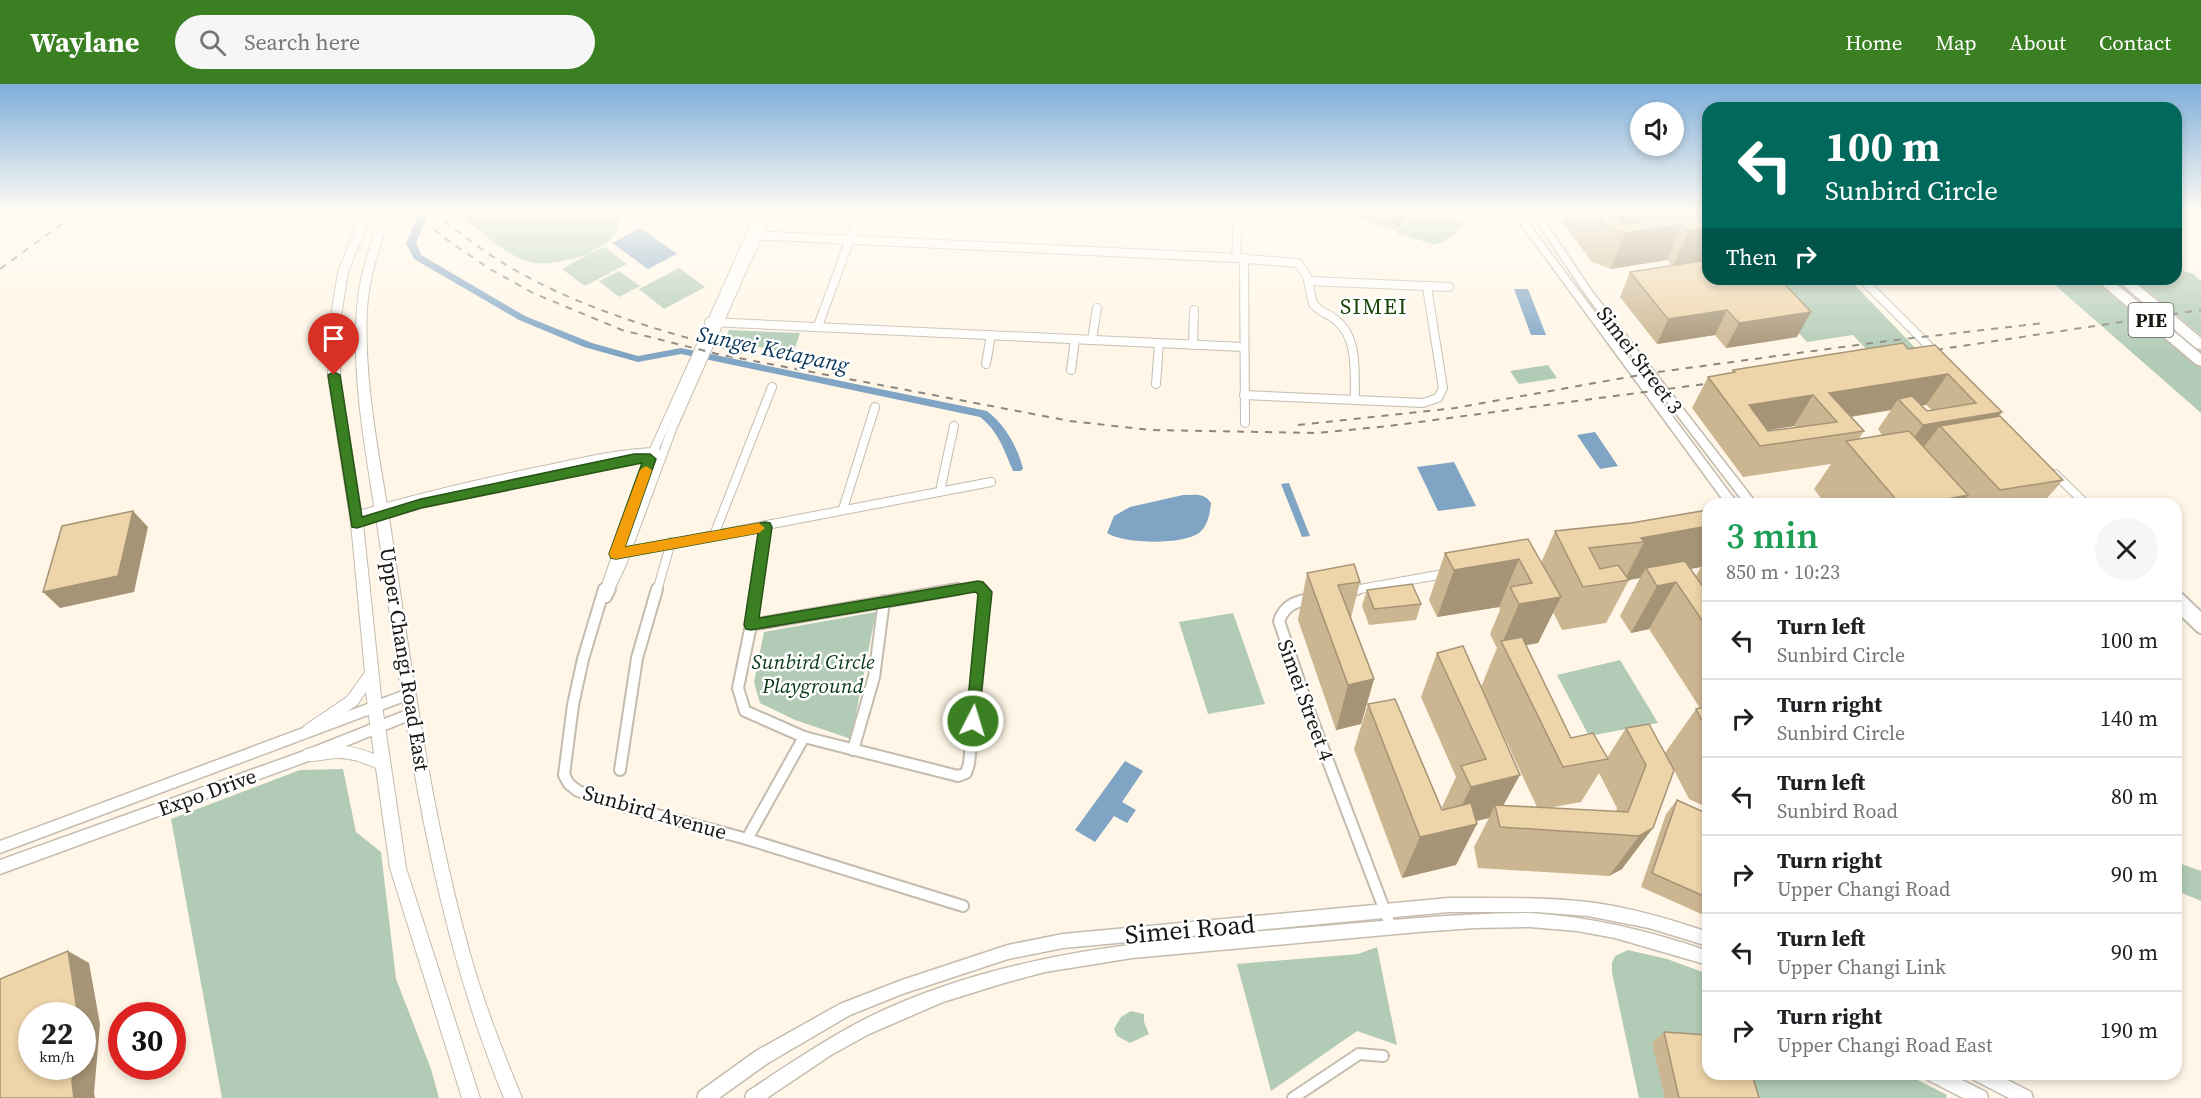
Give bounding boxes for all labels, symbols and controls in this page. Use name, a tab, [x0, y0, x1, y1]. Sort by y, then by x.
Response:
search box	[175, 15, 595, 69]
text: Waylane	[30, 23, 139, 61]
icon: search	[196, 26, 229, 59]
text: Search here	[244, 27, 360, 57]
text: Home	[1845, 28, 1903, 57]
text: Map	[1936, 28, 1977, 57]
text: About	[2010, 28, 2066, 57]
text: Contact	[2099, 28, 2171, 57]
map controls	[1630, 102, 1684, 156]
button: sound	[1630, 102, 1684, 156]
text: 100 m	[1825, 117, 1940, 175]
icon: left	[1726, 126, 1804, 204]
text: Sunbird Circle	[1825, 172, 1998, 209]
icon: right	[1789, 240, 1822, 273]
text: Then	[1726, 242, 1777, 272]
district label: SIMEI	[1340, 291, 1408, 321]
street label: Simei Street 3	[1590, 300, 1690, 420]
road number: PIE	[2128, 303, 2174, 337]
pin	[308, 313, 359, 375]
water label: Sungei Ketapang	[694, 318, 853, 380]
icon: arrive	[317, 322, 350, 355]
text: 3 min	[1726, 511, 1818, 560]
button: close	[2095, 518, 2158, 581]
street label: Upper Changi Road East	[373, 545, 437, 773]
text: 850 m · 10:23	[1726, 558, 1840, 586]
text: Turn left	[1777, 611, 1865, 641]
icon: left	[1726, 624, 1759, 657]
text: 100 m	[2100, 625, 2158, 655]
street label: Simei Street 4	[1271, 635, 1342, 765]
text: Sunbird Circle	[1777, 641, 1905, 669]
park label: Sunbird Circle Playground	[751, 647, 875, 700]
position arrow	[941, 689, 1005, 753]
text: Turn right	[1777, 689, 1882, 719]
icon: right	[1726, 702, 1759, 735]
text: 140 m	[2100, 703, 2158, 733]
text: Sunbird Circle	[1777, 719, 1905, 747]
street label: Expo Drive	[154, 761, 260, 823]
text: Turn left	[1777, 767, 1865, 797]
street label: Sunbird Avenue	[580, 778, 730, 846]
icon: left	[1726, 780, 1759, 813]
text: 80 m	[2111, 781, 2158, 811]
text: Sunbird Road	[1777, 797, 1898, 825]
text: Turn right	[1777, 845, 1882, 875]
icon: right	[1726, 858, 1759, 891]
text: 90 m	[2111, 859, 2158, 889]
text: Upper Changi Road	[1777, 875, 1950, 903]
street label: Simei Road	[1123, 905, 1257, 953]
text: Turn left	[1777, 923, 1865, 953]
icon: left	[1726, 936, 1759, 969]
text: 90 m	[2111, 937, 2158, 967]
text: Upper Changi Link	[1777, 953, 1946, 981]
text: Turn right	[1777, 1001, 1882, 1031]
speed limit sign: 30	[108, 1002, 186, 1080]
text: 22	[41, 1013, 73, 1054]
icon: right	[1726, 1014, 1759, 1047]
text: 190 m	[2100, 1015, 2158, 1045]
text: Upper Changi Road East	[1777, 1031, 1992, 1059]
text: km/h	[39, 1046, 75, 1067]

